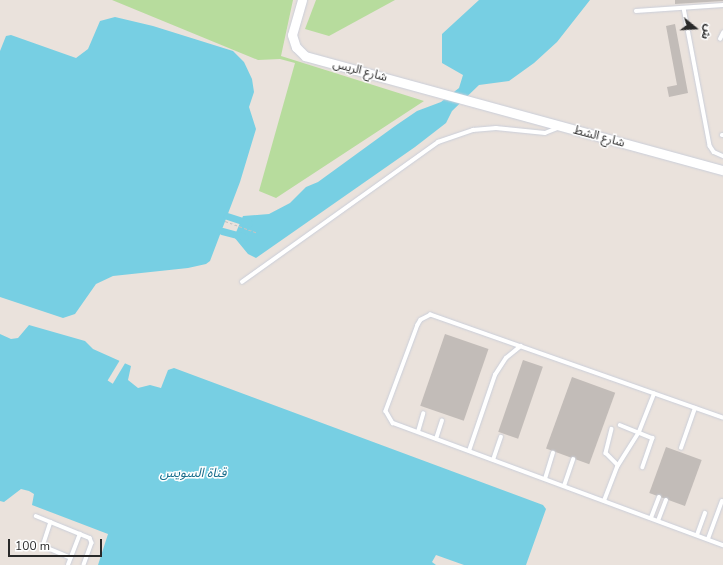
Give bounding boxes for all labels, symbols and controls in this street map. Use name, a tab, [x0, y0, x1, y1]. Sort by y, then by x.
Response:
north arrow	[675, 8, 715, 48]
text: ش	[697, 22, 716, 41]
street label: شارع الريس	[331, 57, 389, 85]
street label: شارع الشط	[572, 123, 626, 151]
water label: قناة السويس	[160, 465, 226, 481]
scale bar	[10, 531, 104, 557]
text: 100 m	[15, 538, 50, 554]

